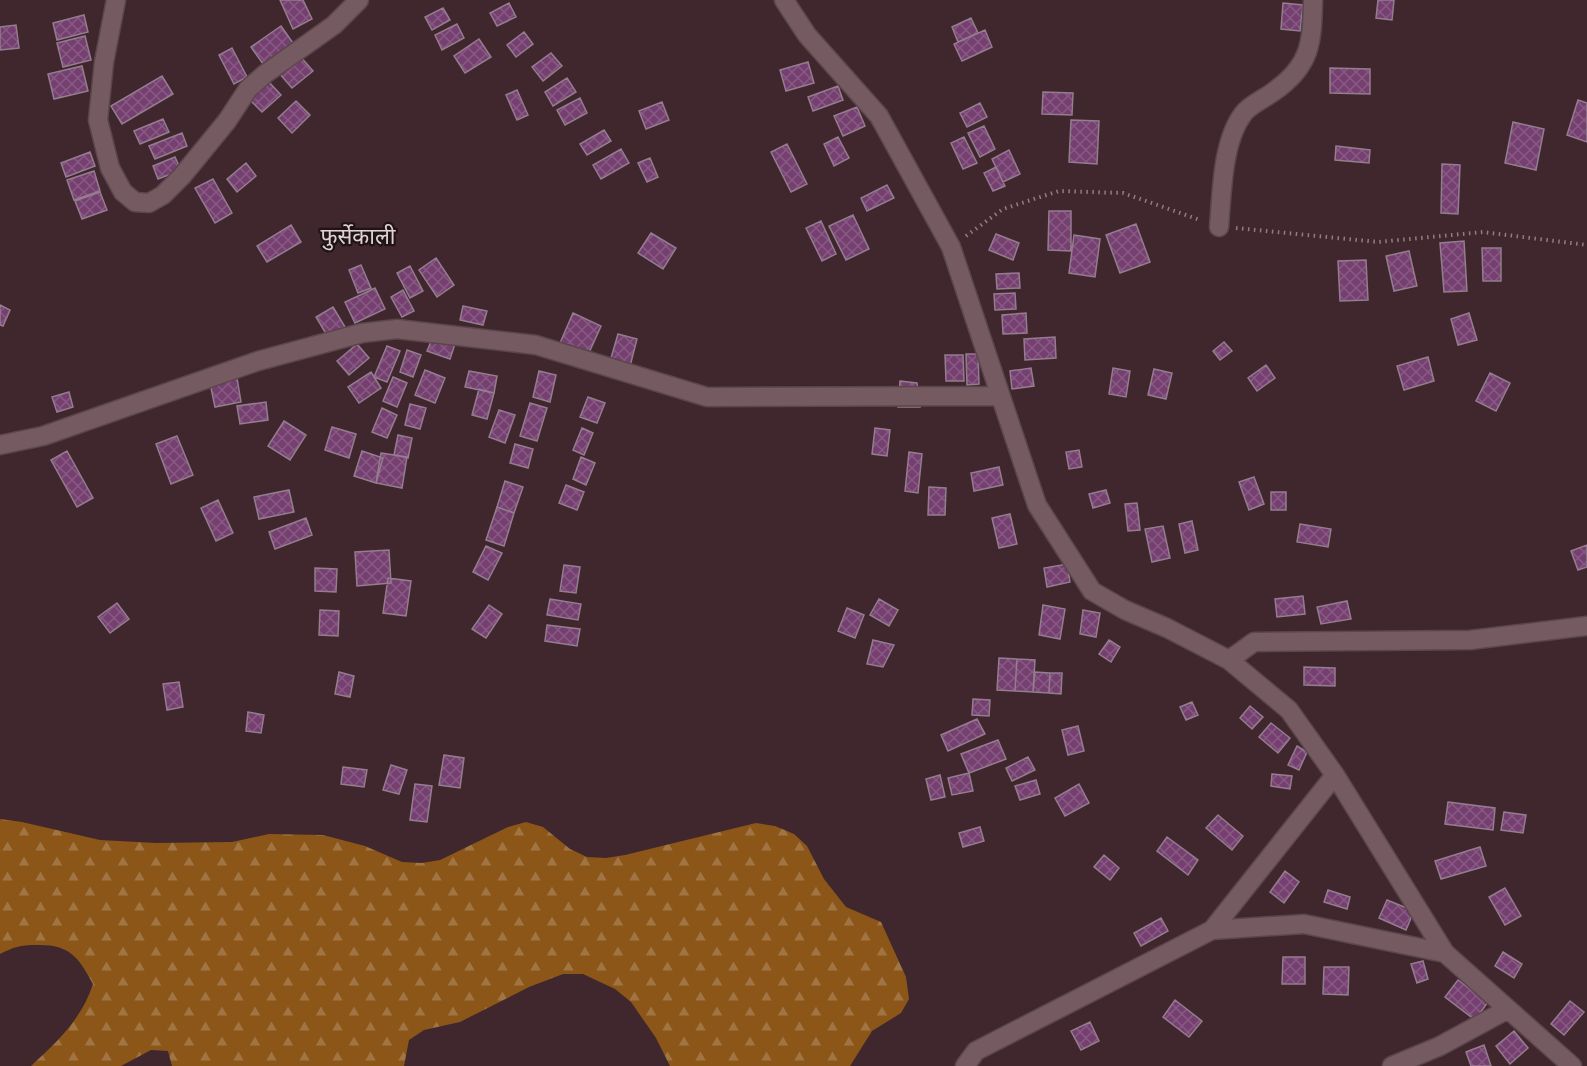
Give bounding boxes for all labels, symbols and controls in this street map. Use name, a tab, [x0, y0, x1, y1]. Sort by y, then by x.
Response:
district label: फुर्सेकाली	[320, 222, 396, 252]

